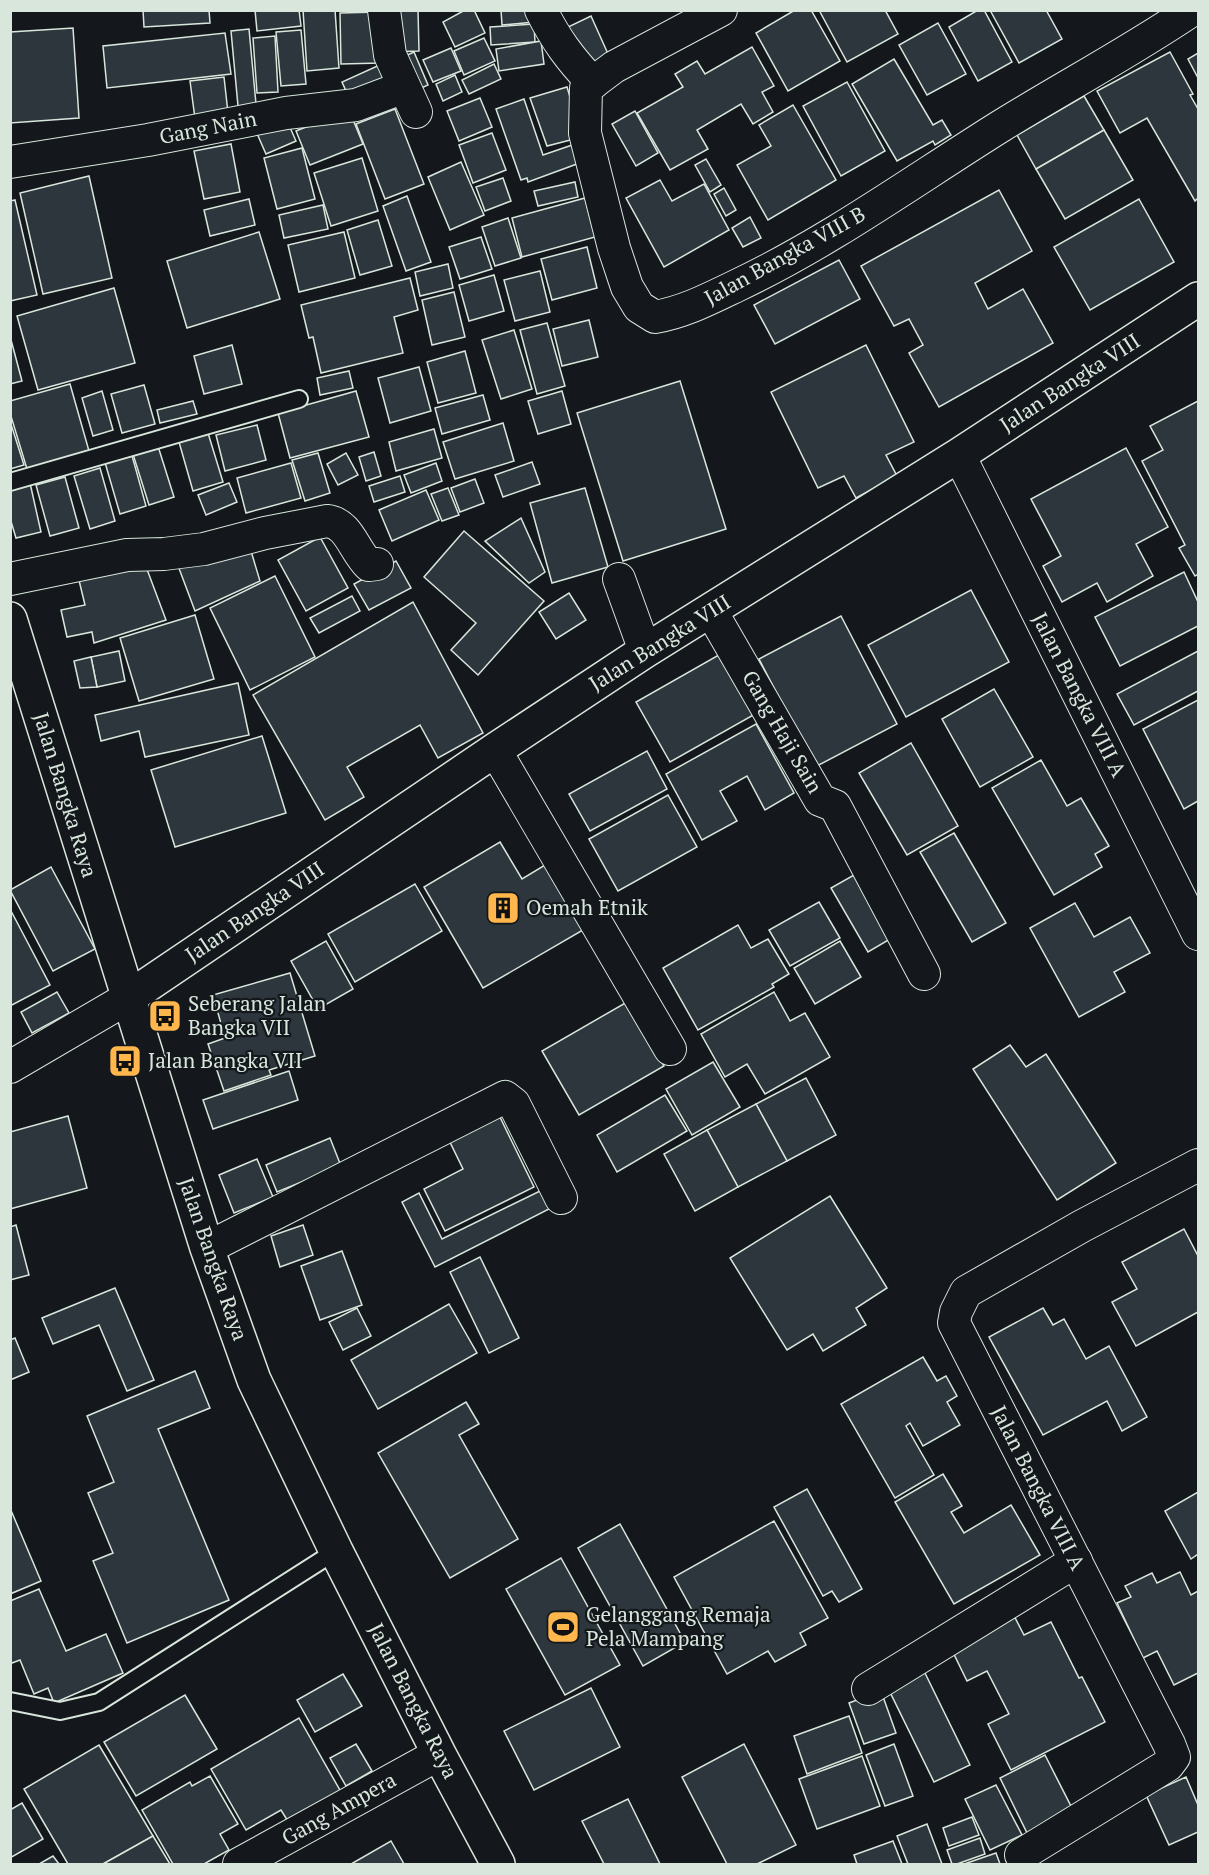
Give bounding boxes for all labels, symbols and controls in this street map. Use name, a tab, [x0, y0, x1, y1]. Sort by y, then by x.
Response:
street label: Gang Nain	[157, 104, 259, 150]
street label: Jalan Bangka VIII B	[699, 199, 870, 311]
street label: Jalan Bangka VIII	[994, 326, 1145, 438]
street label: Jalan Bangka VIII	[583, 587, 735, 697]
street label: Jalan Bangka VIII A	[1026, 608, 1134, 782]
street label: Gang Haji Sain	[736, 665, 830, 799]
street label: Jalan Bangka Raya	[28, 709, 104, 881]
street label: Jalan Bangka VIII	[180, 854, 329, 968]
building icon: Oemah Etnik	[485, 890, 521, 926]
place label: Oemah Etnik	[526, 893, 648, 921]
place label: Seberang Jalan Bangka VII	[188, 989, 327, 1041]
bus stop icon: Seberang Jalan Bangka VII	[147, 998, 183, 1034]
bus stop icon: Jalan Bangka VII	[107, 1043, 143, 1079]
place label: Jalan Bangka VII	[148, 1046, 302, 1074]
street label: Jalan Bangka Raya	[173, 1173, 255, 1344]
street label: Jalan Bangka VIII A	[985, 1401, 1093, 1575]
place label: Gelanggang Remaja Pela Mampang	[586, 1600, 771, 1652]
sports icon: Gelanggang Remaja Pela Mampang	[545, 1609, 581, 1645]
street label: Jalan Bangka Raya	[363, 1618, 465, 1783]
street label: Gang Ampera	[276, 1765, 401, 1851]

